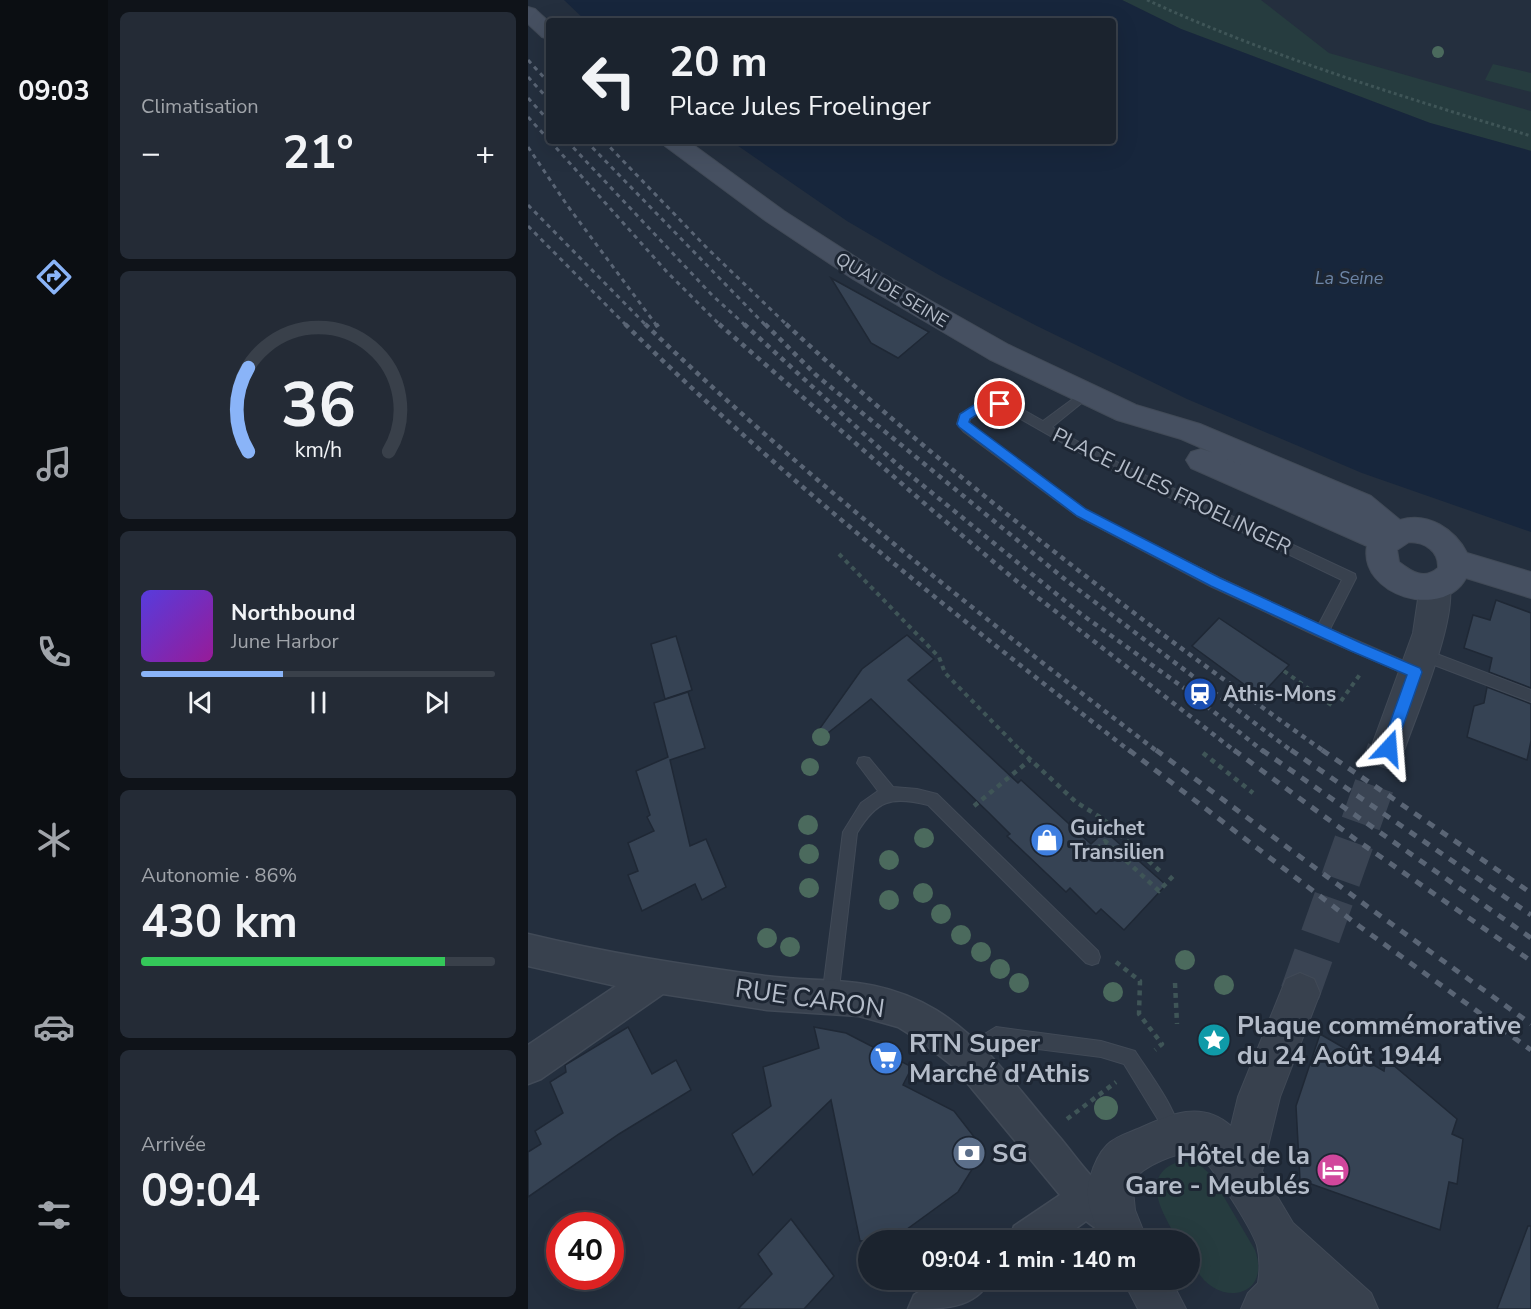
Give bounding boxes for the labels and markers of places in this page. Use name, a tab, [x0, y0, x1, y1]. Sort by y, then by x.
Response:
pin	[974, 378, 1025, 429]
station icon: Athis-Mons	[1182, 676, 1218, 712]
place label: Athis-Mons	[1223, 680, 1336, 708]
place label: Guichet Transilien	[1070, 814, 1165, 866]
shop icon: Guichet Transilien	[1029, 822, 1065, 858]
place label: Plaque commémorative du 24 Août 1944	[1237, 1008, 1521, 1073]
place icon: Plaque commémorative du 24 Août 1944	[1196, 1022, 1232, 1058]
place label: RTN Super Marché d'Athis	[909, 1026, 1090, 1091]
supermarket icon: RTN Super Marché d'Athis	[868, 1040, 904, 1076]
bank icon: SG	[951, 1135, 987, 1171]
place label: SG	[992, 1136, 1028, 1171]
place label: Hôtel de la Gare - Meublés	[1125, 1138, 1310, 1203]
hotel icon: Hôtel de la Gare - Meublés	[1315, 1152, 1351, 1188]

